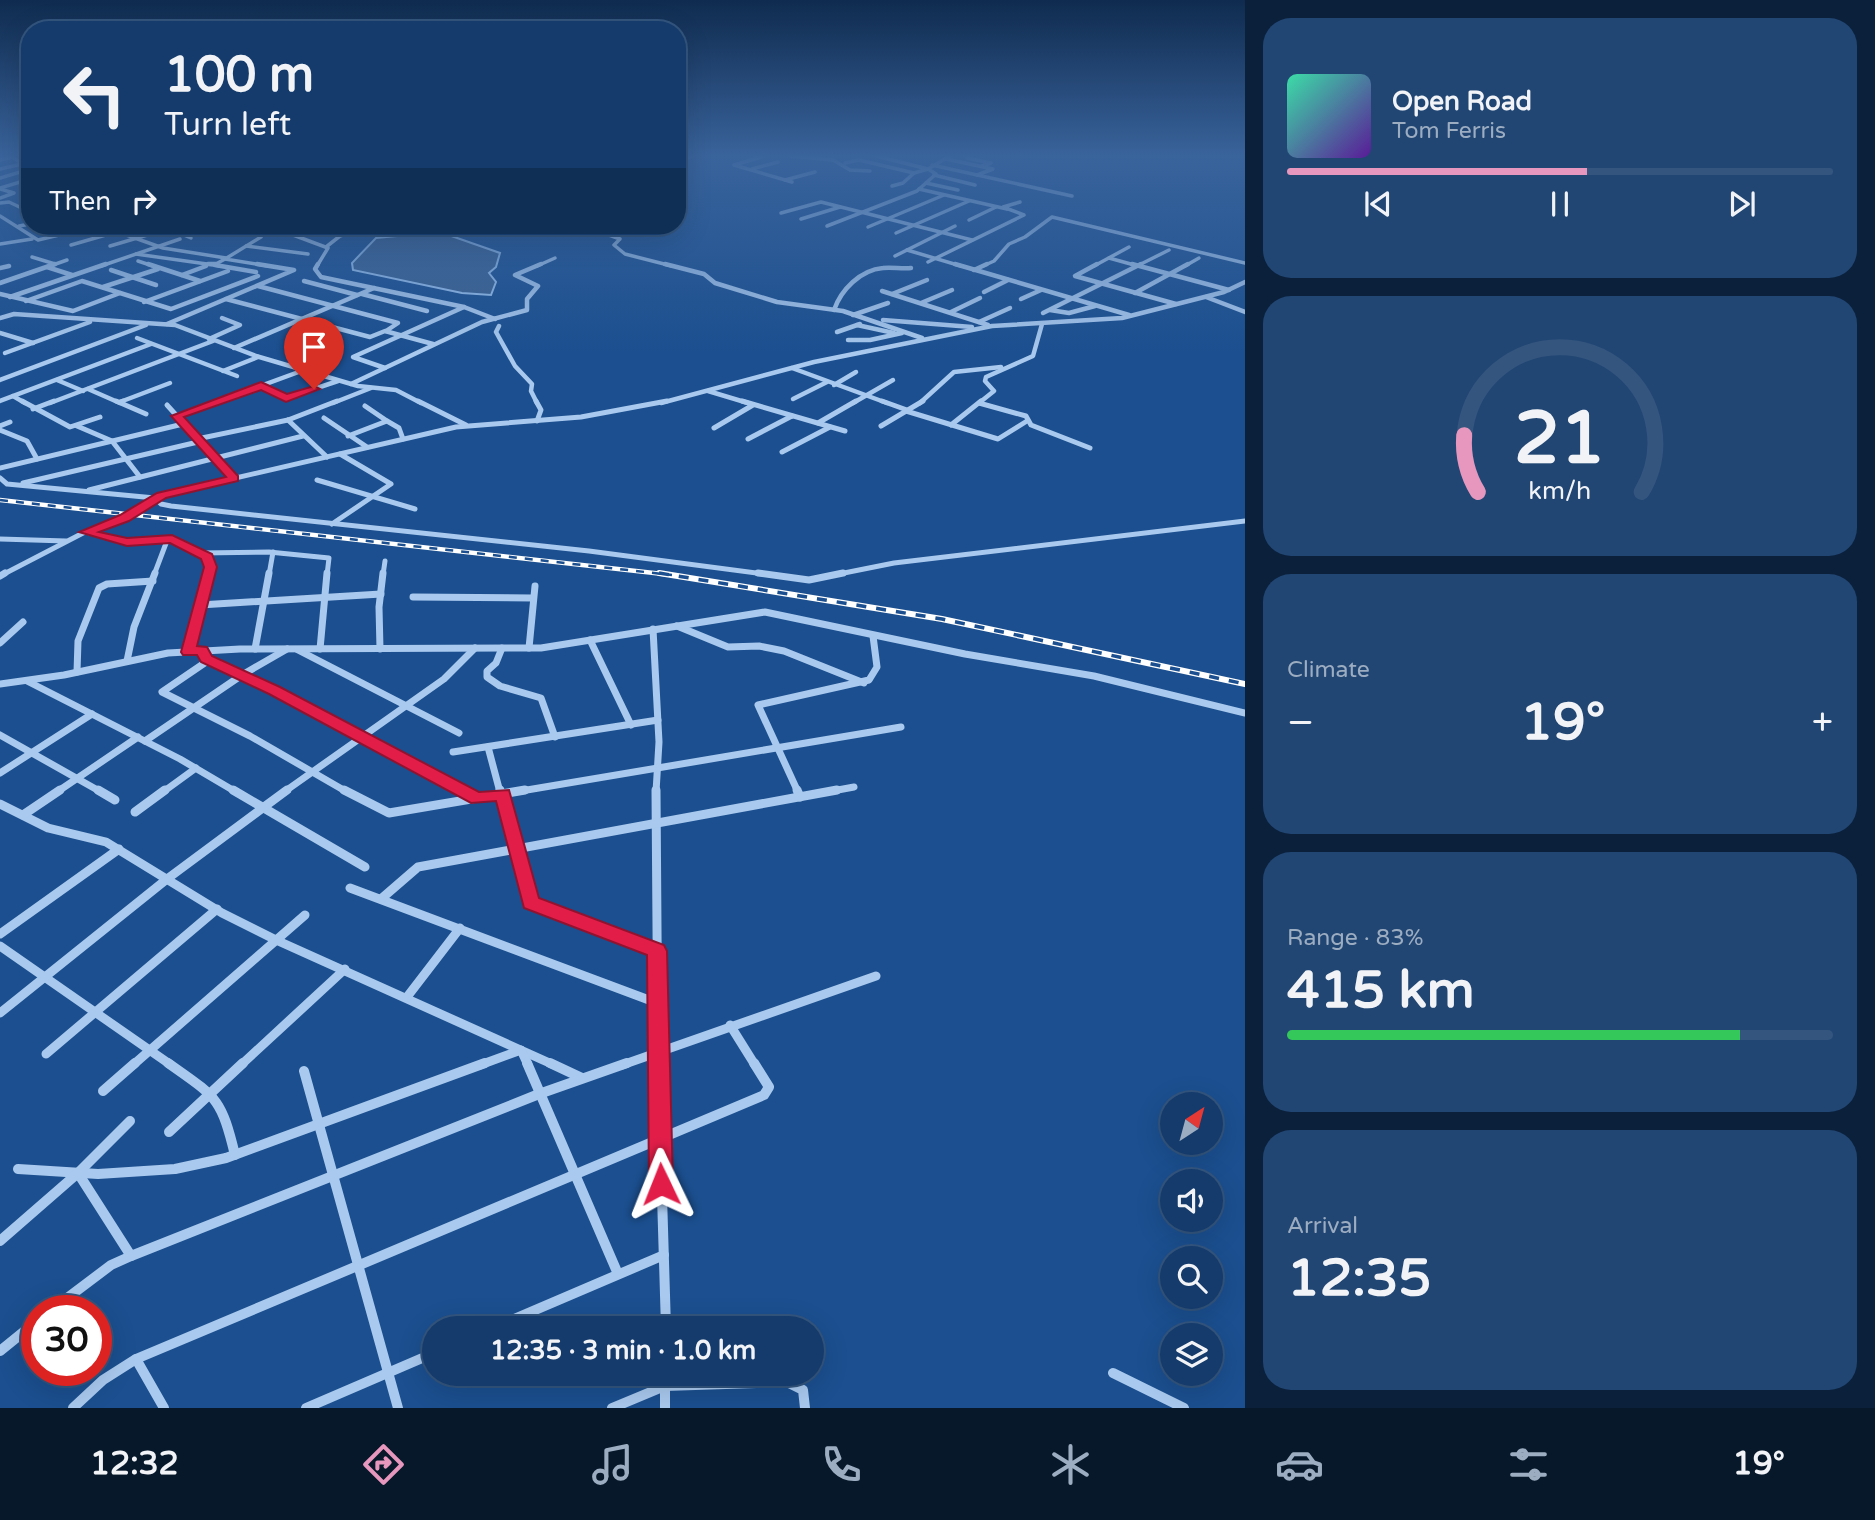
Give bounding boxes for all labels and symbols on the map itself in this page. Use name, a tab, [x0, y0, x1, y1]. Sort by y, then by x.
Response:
pin	[284, 317, 344, 389]
north arrow	[1160, 1092, 1223, 1155]
position arrow	[624, 1147, 698, 1221]
speed limit sign: 30	[21, 1295, 112, 1386]

